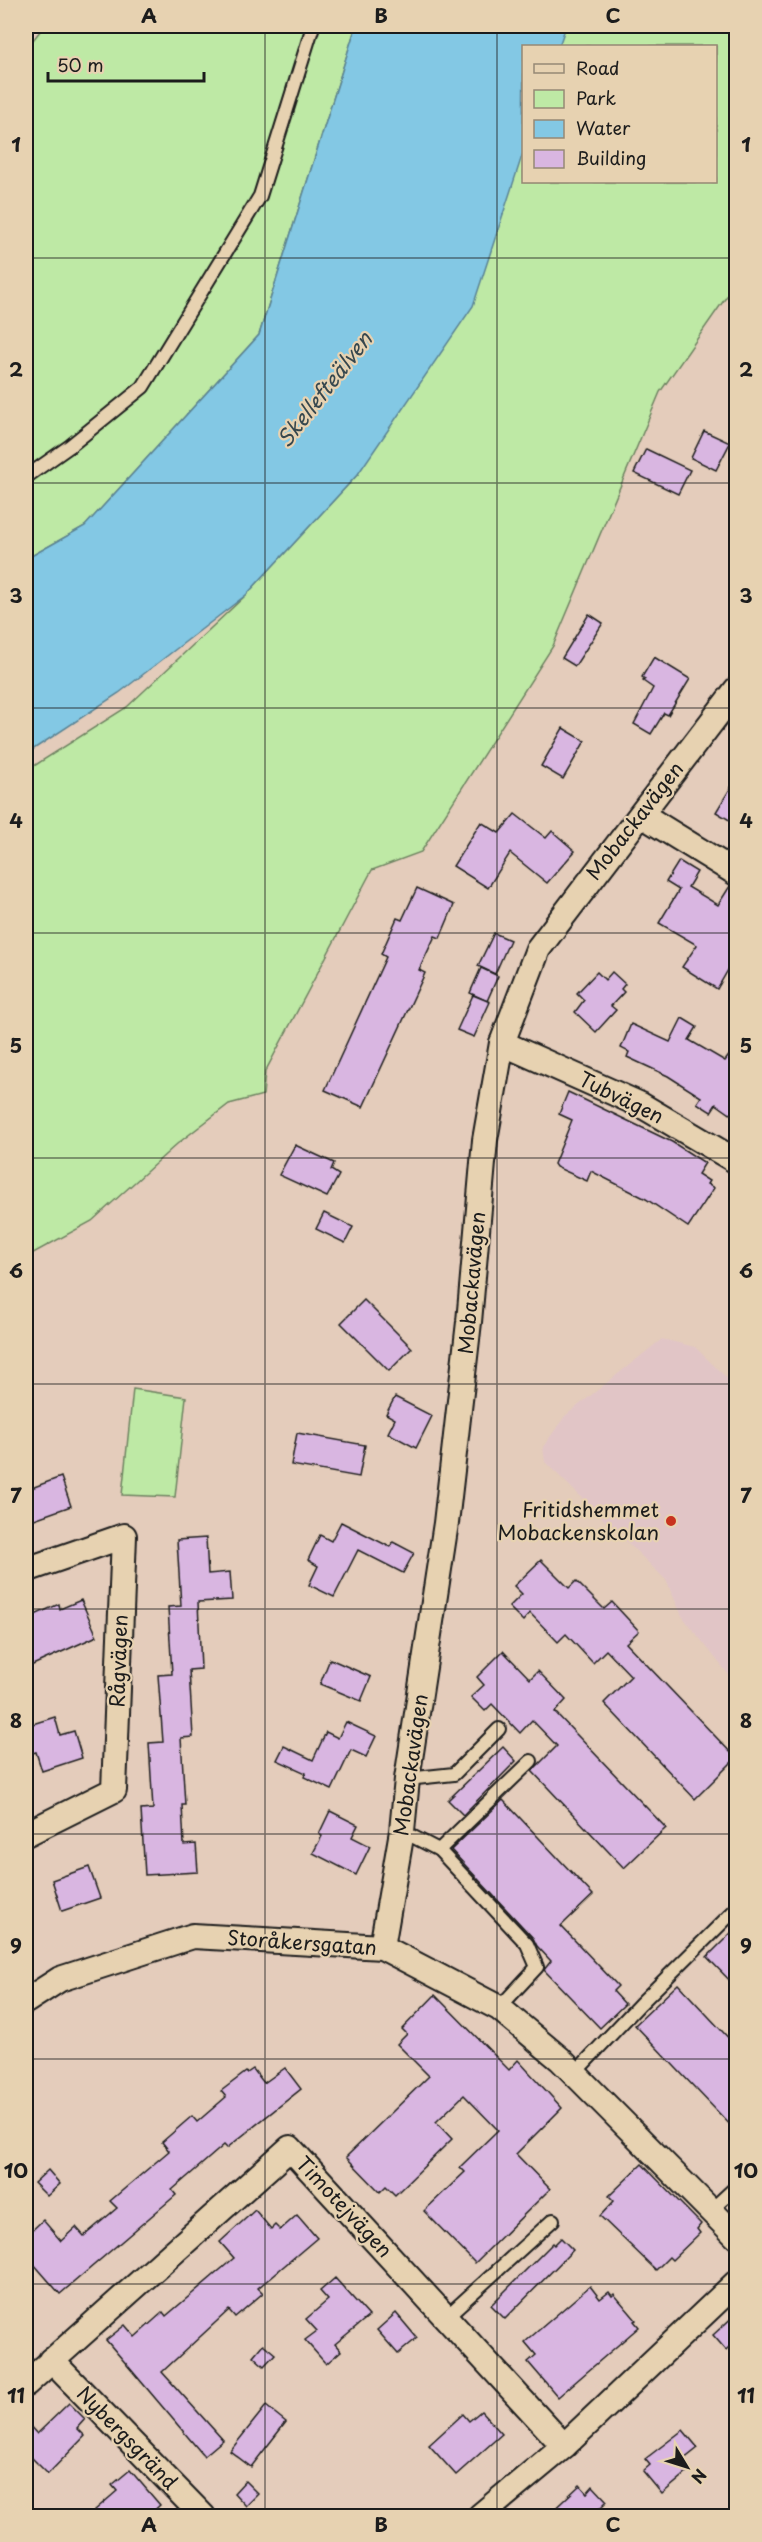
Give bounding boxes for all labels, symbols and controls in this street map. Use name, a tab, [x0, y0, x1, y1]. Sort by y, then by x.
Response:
text: A	[141, 0, 157, 30]
text: B	[374, 0, 388, 30]
text: C	[605, 0, 621, 30]
scale bar	[48, 45, 204, 83]
legend	[522, 45, 717, 183]
text: 50 m	[57, 51, 104, 78]
text: Road	[576, 54, 620, 81]
text: Park	[576, 84, 616, 111]
text: Water	[576, 114, 631, 141]
text: 1	[11, 129, 21, 159]
text: 1	[741, 129, 751, 159]
text: Building	[576, 144, 646, 171]
water label: Skellefteälven	[268, 324, 379, 453]
text: 2	[9, 354, 23, 384]
text: 2	[739, 354, 753, 384]
text: 3	[9, 580, 23, 610]
text: 3	[739, 580, 753, 610]
street label: Mobackavägen	[578, 755, 690, 886]
text: 4	[9, 805, 23, 835]
text: 4	[739, 805, 753, 835]
text: 5	[10, 1030, 22, 1060]
text: 5	[740, 1030, 752, 1060]
street label: Tubvägen	[574, 1064, 669, 1131]
street label: Mobackavägen	[450, 1210, 492, 1355]
text: 6	[9, 1255, 23, 1285]
text: 6	[739, 1255, 753, 1285]
text: 7	[10, 1480, 22, 1510]
text: 7	[740, 1480, 752, 1510]
place label: Fritidshemmet Mobackenskolan	[498, 1494, 659, 1547]
marker: Fritidshemmet Mobackenskolan	[664, 1514, 678, 1528]
street label: Rågvägen	[101, 1614, 135, 1708]
street label: Mobackavägen	[385, 1692, 435, 1838]
text: 8	[10, 1705, 22, 1735]
text: 8	[740, 1705, 752, 1735]
street label: Storåkersgatan	[226, 1922, 378, 1962]
text: 9	[10, 1930, 22, 1960]
text: 9	[740, 1930, 752, 1960]
street label: Timotejvägen	[290, 2149, 400, 2264]
text: 10	[4, 2155, 28, 2185]
text: 10	[734, 2155, 758, 2185]
street label: Nybergsgränd	[70, 2379, 185, 2496]
text: 11	[7, 2380, 25, 2410]
text: 11	[737, 2380, 755, 2410]
north arrow	[657, 2437, 717, 2497]
text: N	[686, 2464, 713, 2489]
text: A	[141, 2509, 157, 2539]
text: B	[374, 2509, 388, 2539]
text: C	[605, 2509, 621, 2539]

